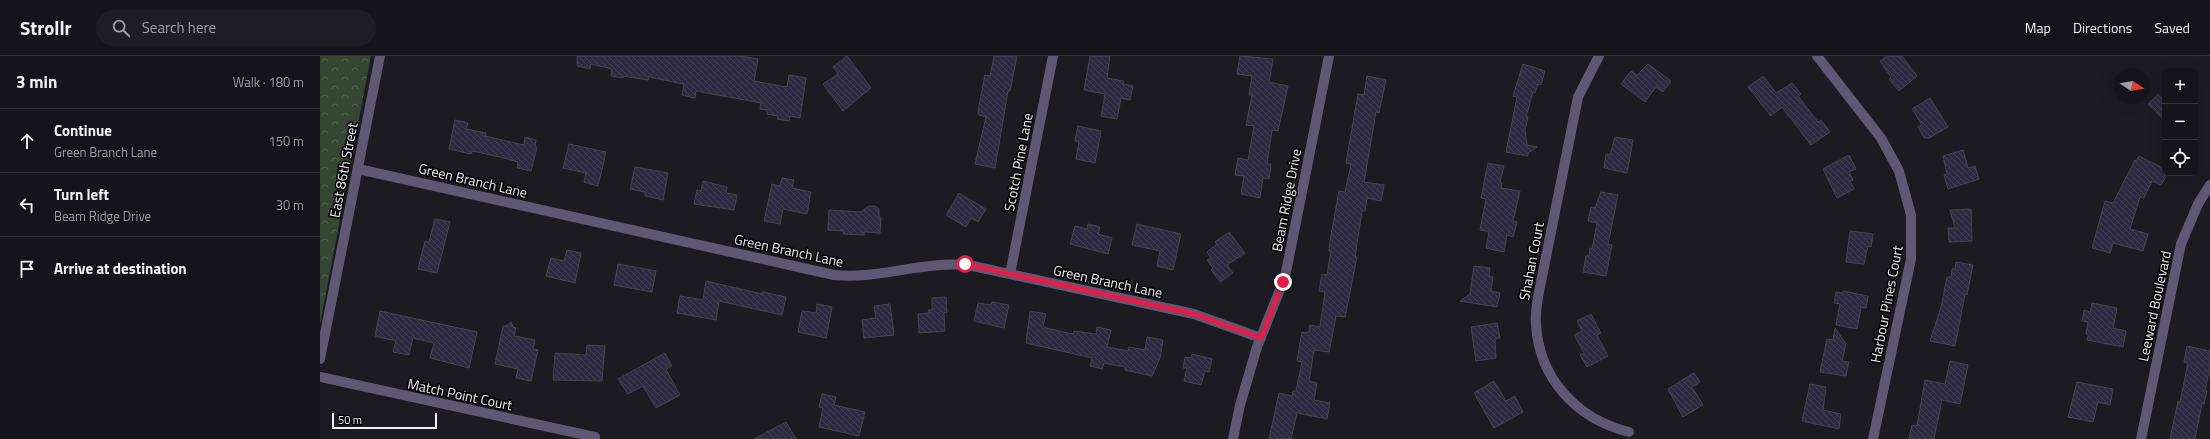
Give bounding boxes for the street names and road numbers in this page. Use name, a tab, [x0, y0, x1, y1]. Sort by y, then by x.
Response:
street label: Scotch Pine Lane	[998, 111, 1038, 213]
street label: East 86th Street	[323, 121, 363, 219]
street label: Beam Ridge Drive	[1266, 147, 1306, 253]
street label: Green Branch Lane	[417, 157, 529, 203]
street label: Shahan Court	[1513, 220, 1549, 302]
street label: Green Branch Lane	[732, 228, 846, 272]
street label: Harbour Pines Court	[1864, 243, 1908, 364]
street label: Leeward Boulevard	[2132, 249, 2176, 363]
street label: Green Branch Lane	[1051, 259, 1165, 303]
street label: Match Point Court	[406, 373, 514, 415]

